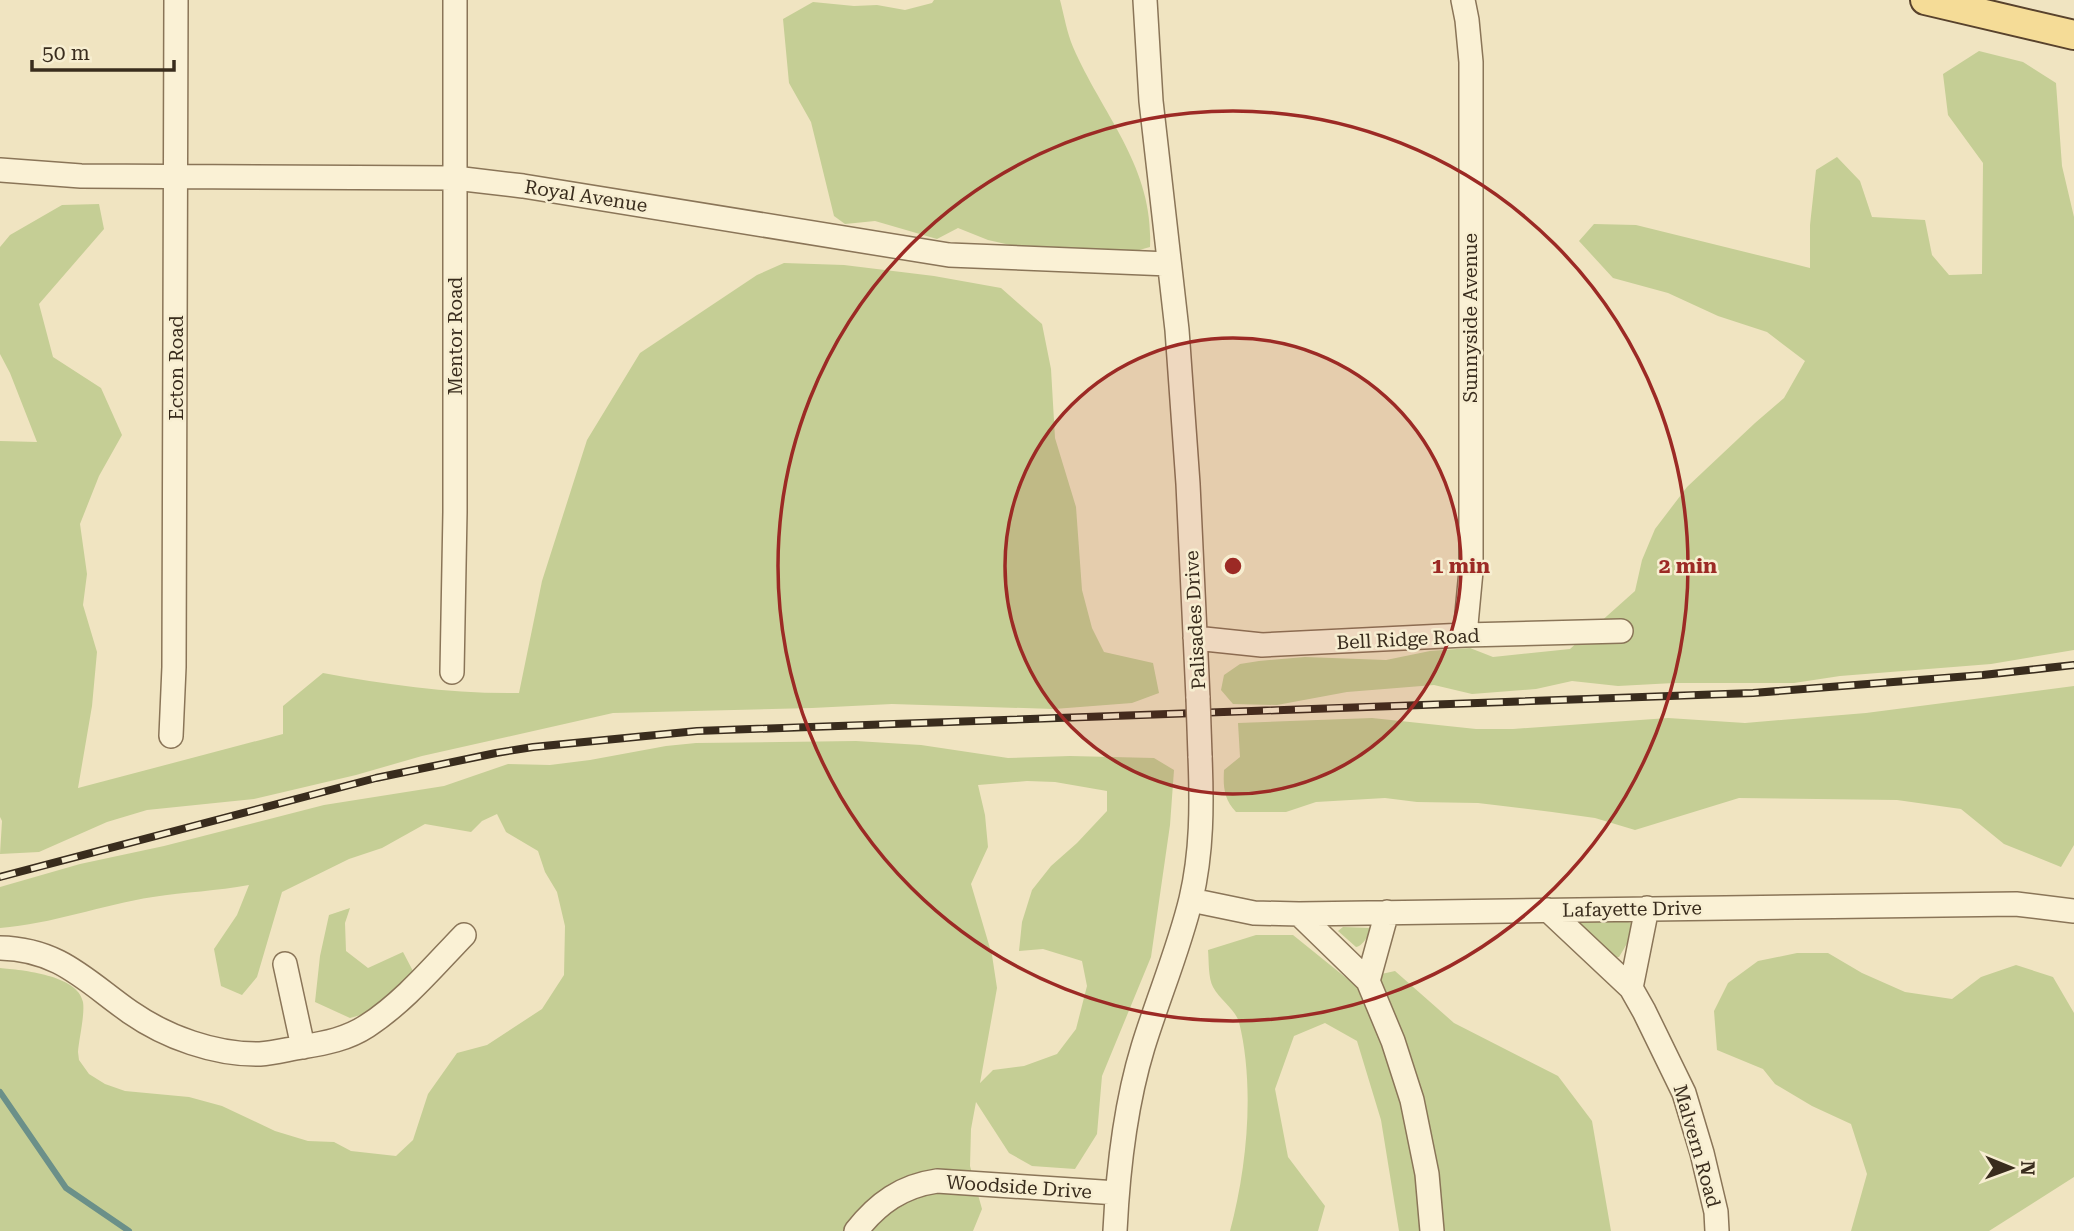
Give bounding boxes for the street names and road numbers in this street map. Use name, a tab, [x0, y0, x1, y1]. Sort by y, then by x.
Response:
street label: Royal Avenue	[523, 175, 649, 217]
street label: Sunnyside Avenue	[1459, 233, 1482, 403]
street label: Mentor Road	[444, 277, 467, 395]
street label: Ecton Road	[165, 315, 188, 421]
street label: Palisades Drive	[1180, 550, 1210, 690]
street label: Bell Ridge Road	[1336, 624, 1480, 654]
street label: Lafayette Drive	[1562, 896, 1702, 922]
street label: Malvern Road	[1668, 1082, 1726, 1210]
street label: Woodside Drive	[945, 1170, 1093, 1204]

